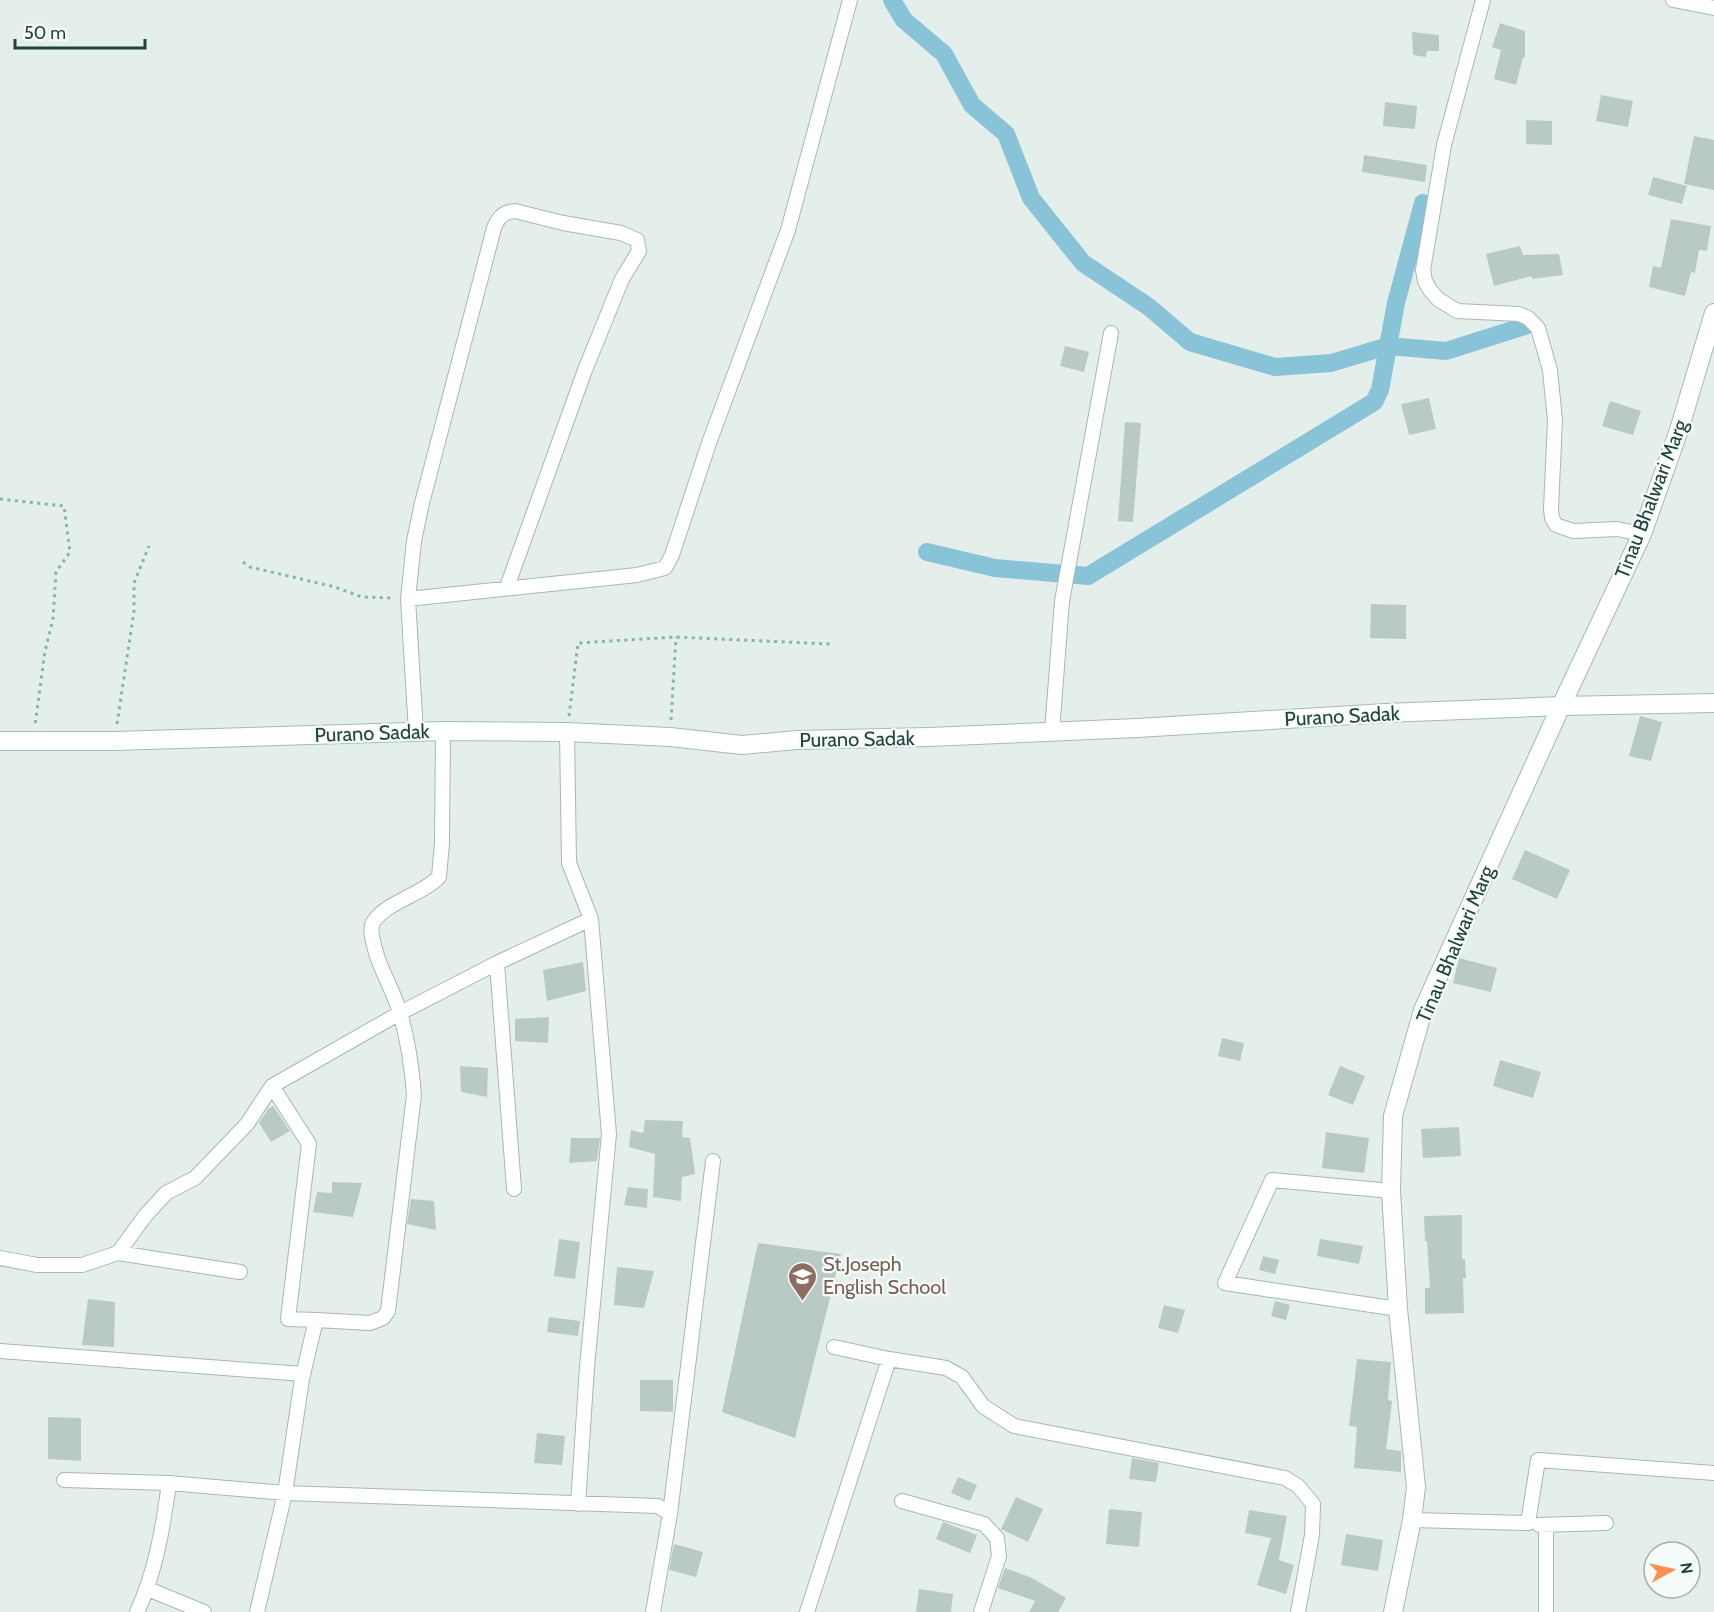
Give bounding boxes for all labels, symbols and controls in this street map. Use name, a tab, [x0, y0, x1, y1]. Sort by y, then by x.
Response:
scale bar	[15, 12, 146, 50]
text: 50 m	[24, 22, 66, 44]
street label: Tinau Bhalwari Marg	[1610, 415, 1693, 582]
street label: Purano Sadak	[1284, 701, 1400, 731]
street label: Purano Sadak	[314, 719, 430, 747]
street label: Purano Sadak	[799, 726, 915, 752]
street label: Tinau Bhalwari Marg	[1411, 861, 1499, 1026]
place label: St.Joseph English School	[823, 1252, 946, 1299]
school or university icon: St.Joseph English School	[786, 1260, 818, 1302]
north arrow	[1642, 1540, 1702, 1600]
text: N	[1676, 1561, 1697, 1575]

